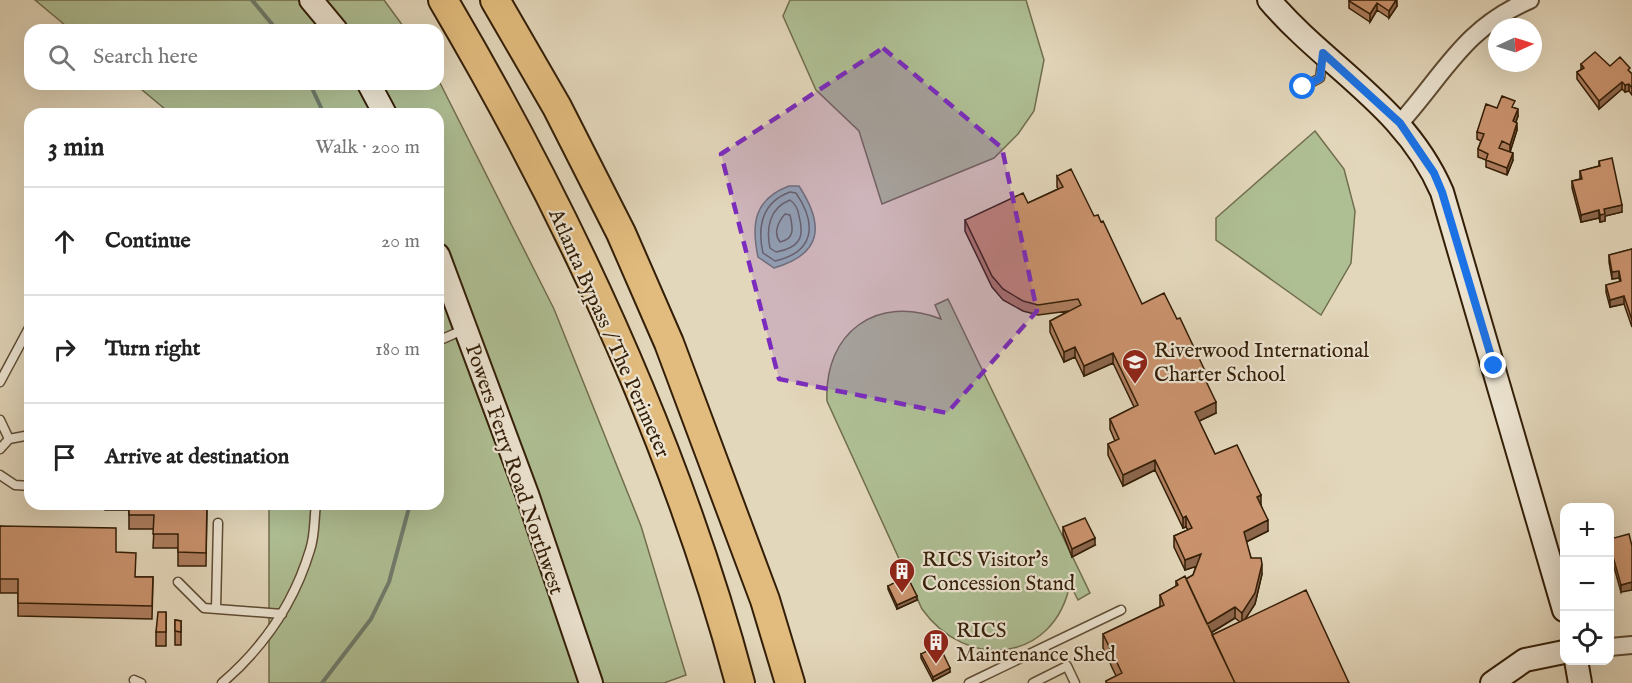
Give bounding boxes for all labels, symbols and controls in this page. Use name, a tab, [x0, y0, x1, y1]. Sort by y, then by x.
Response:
north arrow	[1488, 18, 1542, 72]
search box	[24, 24, 444, 90]
icon: search	[45, 41, 78, 74]
text: Search here	[93, 43, 198, 71]
route start	[1289, 73, 1315, 99]
text: 3 min	[48, 131, 104, 164]
text: Walk · 200 m	[315, 135, 420, 160]
street label: Atlanta Bypass / The Perimeter	[541, 204, 676, 463]
icon: ahead	[48, 225, 81, 258]
text: Continue	[105, 227, 191, 255]
text: 20 m	[381, 229, 420, 254]
icon: right	[48, 333, 81, 366]
text: Turn right	[105, 335, 200, 363]
text: 180 m	[375, 337, 420, 362]
place label: Riverwood International Charter School	[1154, 338, 1369, 389]
street label: Powers Ferry Road Northwest	[458, 340, 569, 599]
school or university icon: Riverwood International Charter School	[1120, 347, 1150, 385]
route end	[1480, 352, 1506, 378]
icon: arrive	[48, 441, 81, 474]
text: Arrive at destination	[105, 443, 289, 471]
map controls	[1560, 503, 1614, 665]
button: +	[1560, 503, 1614, 557]
place label: RICS Visitor's Concession Stand	[922, 547, 1076, 598]
building icon: RICS Visitor's Concession Stand	[887, 556, 917, 594]
button: −	[1560, 557, 1614, 611]
button: locate	[1560, 611, 1614, 665]
place label: RICS Maintenance Shed	[956, 618, 1117, 669]
building icon: RICS Maintenance Shed	[921, 627, 951, 665]

